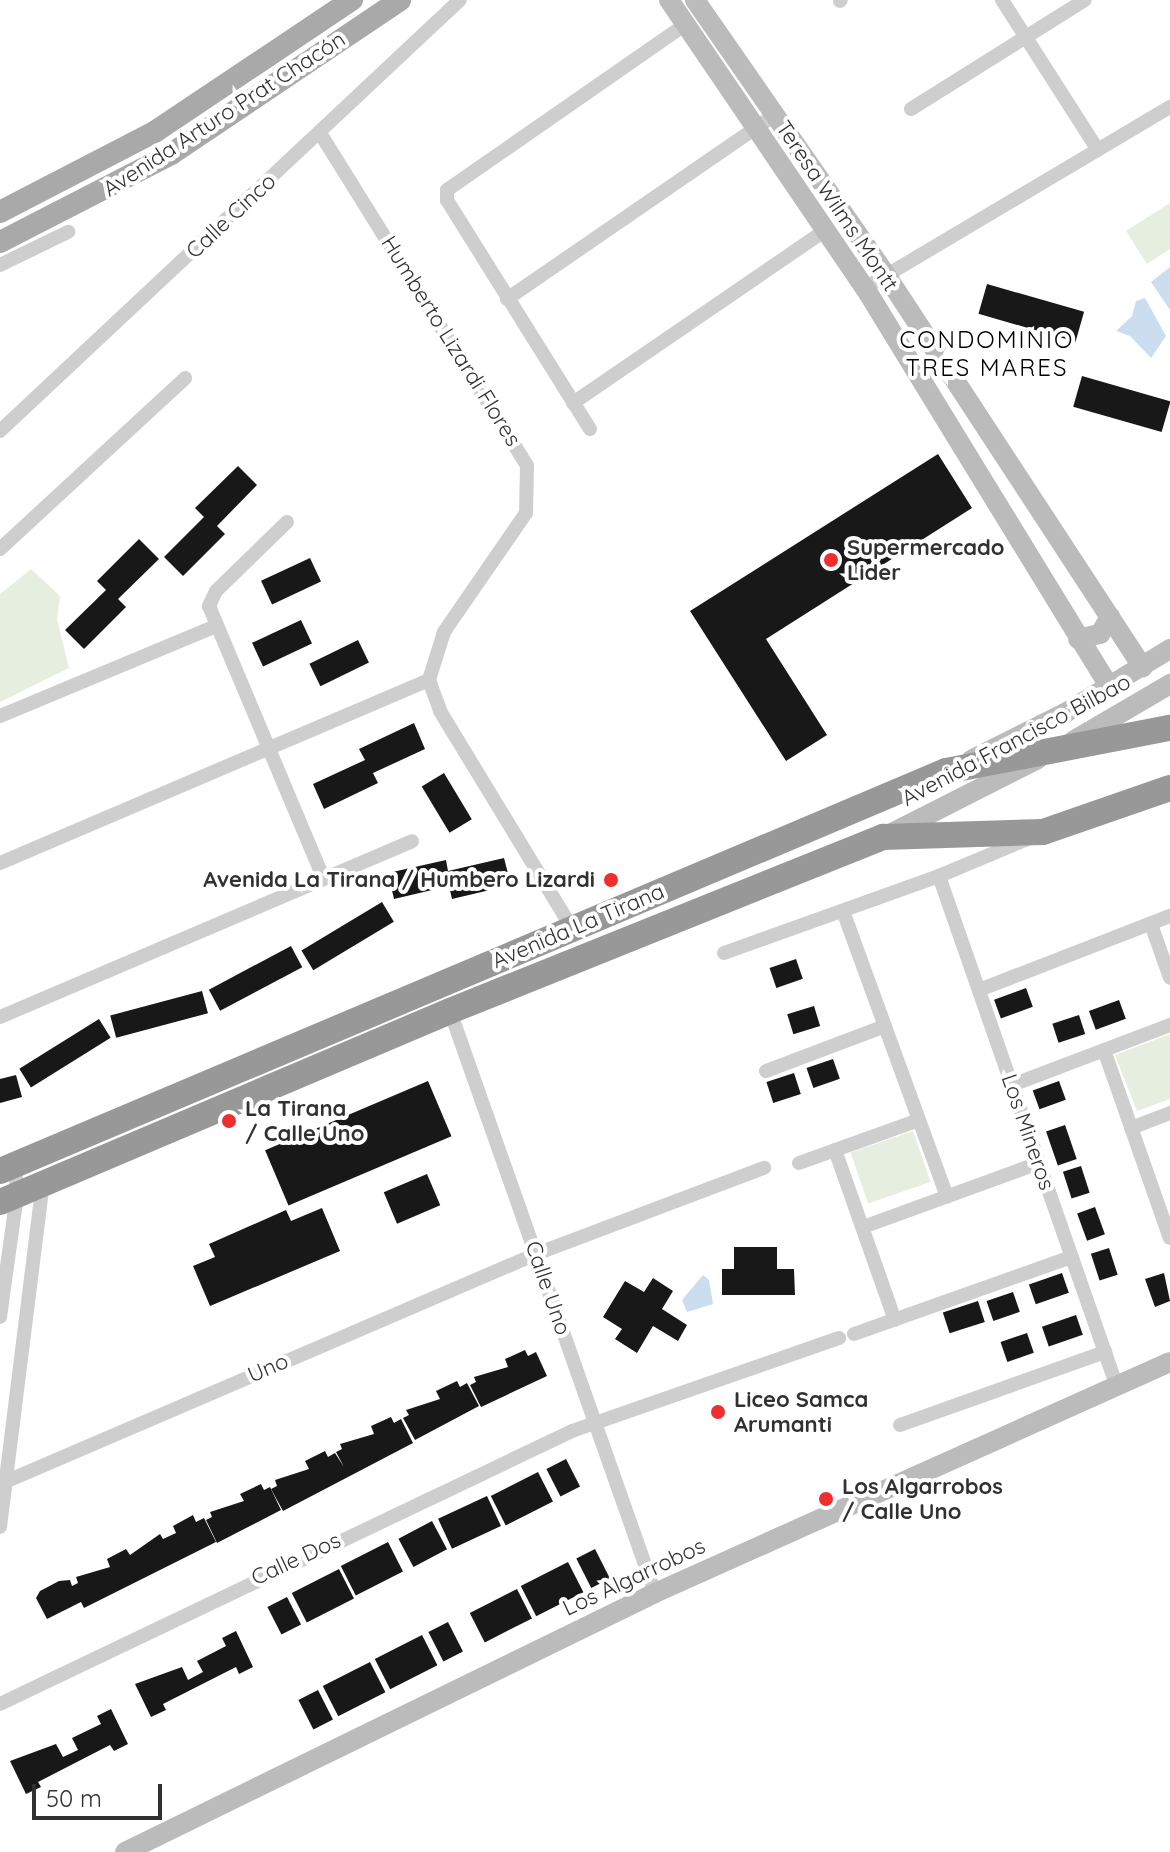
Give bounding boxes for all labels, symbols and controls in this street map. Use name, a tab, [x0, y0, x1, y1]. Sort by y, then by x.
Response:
street label: Avenida Arturo Prat Chacón	[98, 26, 350, 202]
street label: Teresa Wilms Montt	[770, 116, 904, 296]
street label: Calle Cinco	[181, 168, 281, 264]
street label: Humberto Lizardi Flores	[375, 231, 527, 451]
district label: CONDOMINIO TRES MARES	[900, 326, 1074, 382]
place label: Supermercado Lider	[847, 534, 1005, 586]
marker: Supermercado Lider	[822, 551, 840, 569]
street label: Avenida Francisco Bilbao	[897, 668, 1135, 812]
place label: Avenida La Tirana / Humbero Lizardi	[203, 867, 595, 893]
marker: Avenida La Tirana / Humbero Lizardi	[602, 871, 620, 889]
street label: Avenida La Tirana	[488, 878, 668, 974]
street label: Los Mineros	[996, 1071, 1060, 1193]
place label: La Tirana / Calle Uno	[245, 1095, 364, 1146]
marker: La Tirana / Calle Uno	[220, 1112, 238, 1130]
street label: Calle Uno	[520, 1238, 576, 1338]
street label: Uno	[244, 1348, 292, 1388]
place label: Liceo Samca Arumanti	[734, 1386, 868, 1438]
marker: Liceo Samca Arumanti	[709, 1403, 727, 1421]
place label: Los Algarrobos / Calle Uno	[842, 1473, 1003, 1524]
marker: Los Algarrobos / Calle Uno	[817, 1490, 835, 1508]
street label: Calle Dos	[247, 1527, 345, 1591]
street label: Los Algarrobos	[559, 1532, 709, 1622]
scale bar	[36, 1768, 166, 1818]
text: 50 m	[46, 1783, 102, 1813]

